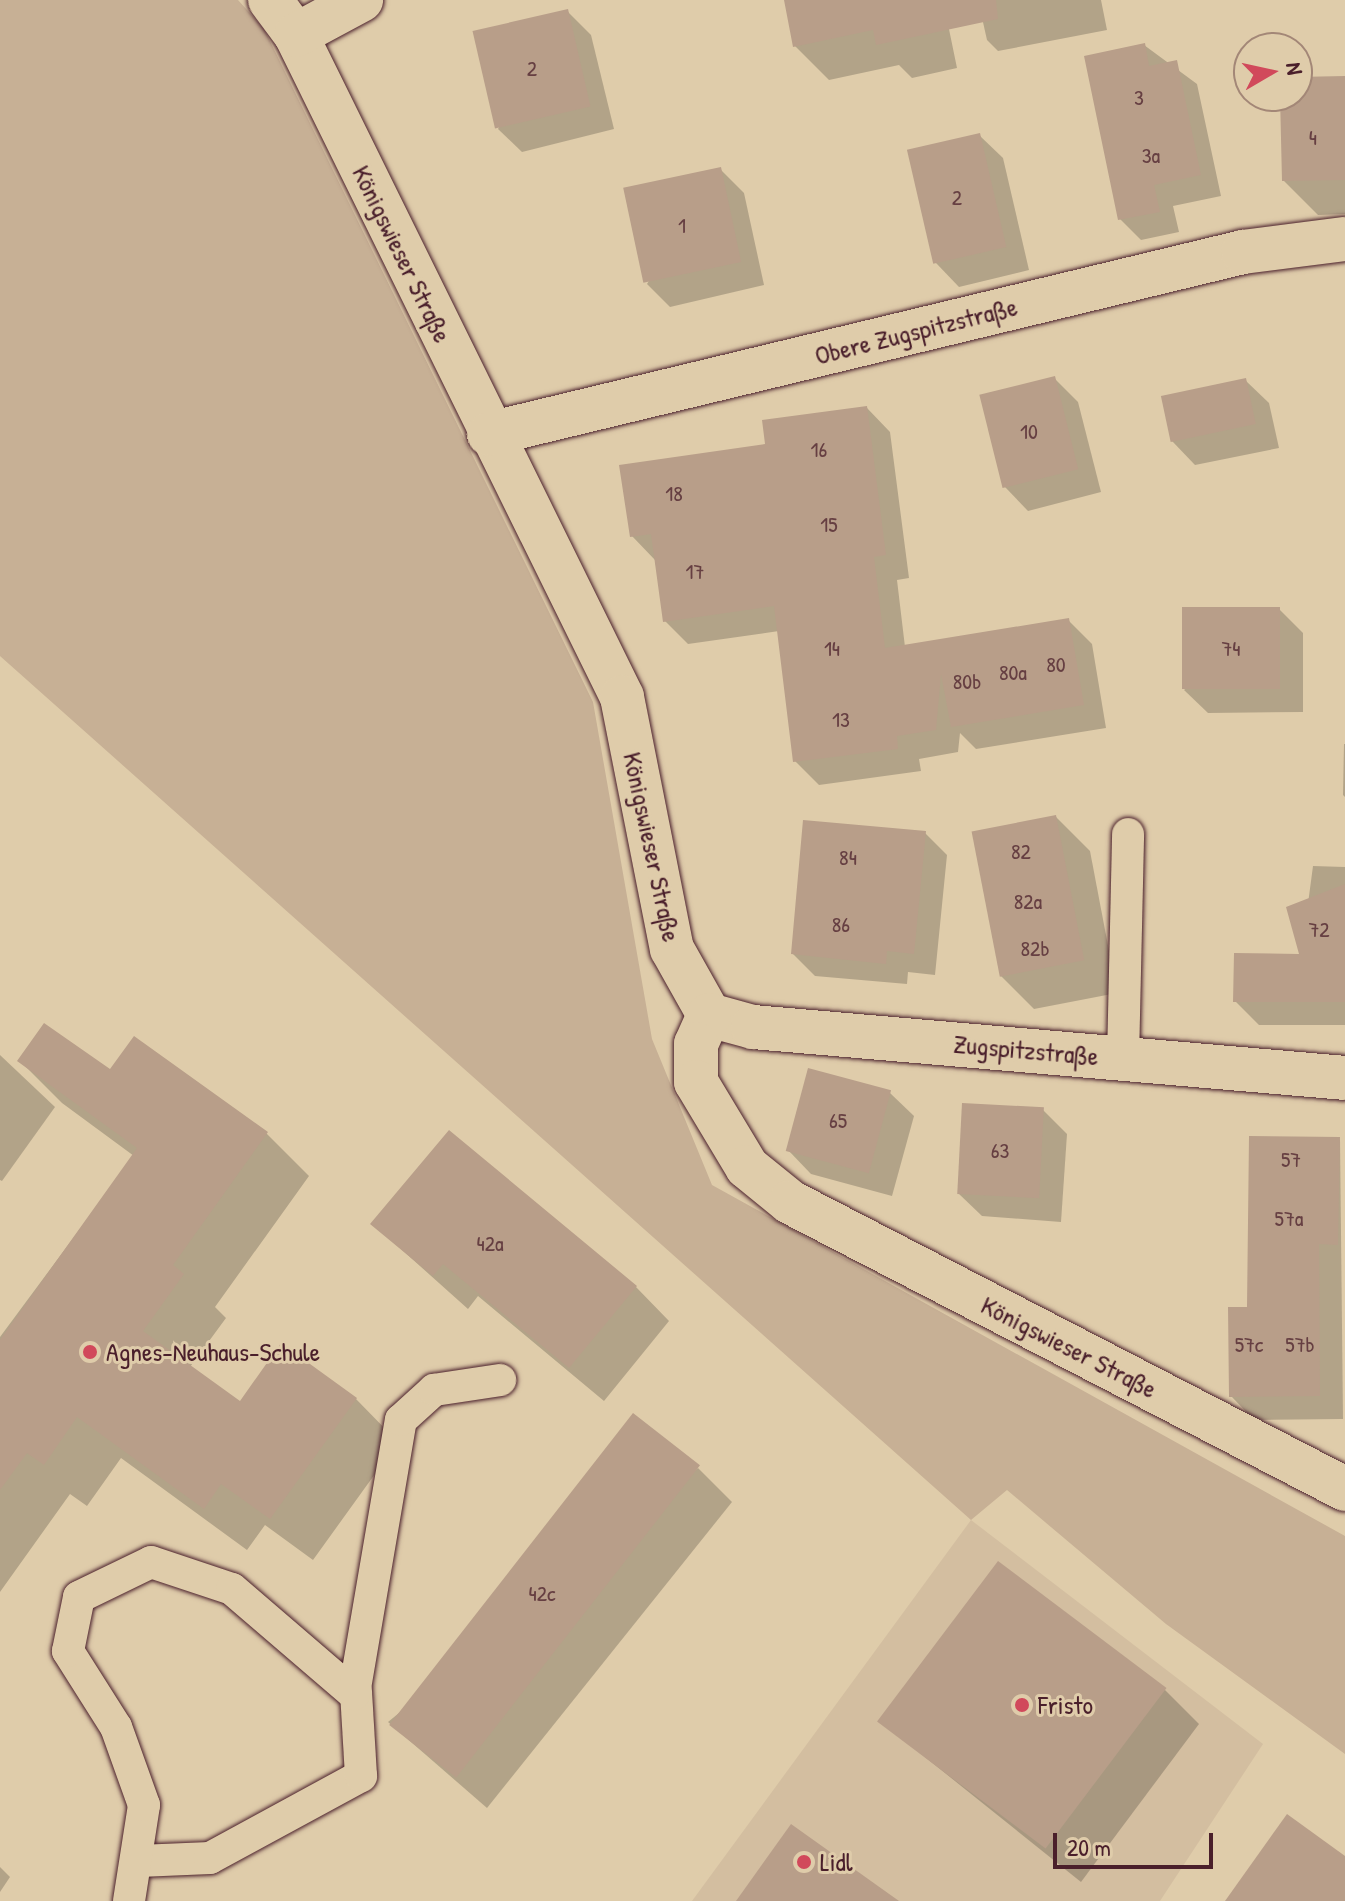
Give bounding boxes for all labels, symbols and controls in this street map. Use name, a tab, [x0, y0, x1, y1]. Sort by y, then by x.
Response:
north arrow	[1233, 32, 1313, 112]
house number: 2	[527, 56, 537, 82]
text: N	[1279, 60, 1310, 77]
house number: 3	[1134, 85, 1144, 111]
house number: 4	[1309, 125, 1317, 151]
house number: 3a	[1142, 143, 1160, 169]
street label: Königswieser Straße	[346, 160, 458, 348]
house number: 2	[952, 185, 962, 211]
house number: 1	[678, 213, 686, 239]
street label: Obere Zugspitzstraße	[812, 291, 1020, 371]
house number: 10	[1020, 419, 1038, 445]
house number: 16	[811, 437, 827, 463]
house number: 18	[665, 481, 683, 507]
house number: 15	[820, 512, 838, 538]
house number: 17	[686, 559, 704, 585]
house number: 14	[824, 636, 840, 662]
house number: 74	[1221, 636, 1241, 662]
house number: 80	[1046, 652, 1066, 678]
house number: 80a	[999, 660, 1027, 686]
house number: 80b	[953, 669, 981, 695]
house number: 13	[832, 707, 850, 733]
street label: Königswieser Straße	[617, 749, 687, 945]
house number: 82	[1011, 839, 1031, 865]
house number: 84	[839, 845, 857, 871]
house number: 82a	[1014, 889, 1042, 915]
house number: 86	[832, 912, 850, 938]
house number: 72	[1308, 917, 1330, 943]
house number: 82b	[1021, 936, 1049, 962]
street label: Zugspitzstraße	[952, 1028, 1100, 1072]
house number: 65	[829, 1108, 847, 1134]
house number: 63	[991, 1138, 1009, 1164]
house number: 57	[1281, 1147, 1301, 1173]
house number: 57a	[1275, 1206, 1303, 1232]
house number: 42a	[476, 1231, 504, 1257]
street label: Königswieser Straße	[976, 1289, 1162, 1405]
house number: 57c	[1235, 1332, 1263, 1358]
house number: 57b	[1285, 1332, 1315, 1358]
place label: Agnes-Neuhaus-Schule	[106, 1336, 320, 1368]
marker: Agnes-Neuhaus-Schule	[81, 1343, 99, 1361]
house number: 42c	[528, 1581, 556, 1607]
place label: Fristo	[1038, 1689, 1093, 1721]
marker: Fristo	[1013, 1696, 1031, 1714]
scale bar	[1057, 1817, 1217, 1867]
text: 20 m	[1067, 1831, 1111, 1863]
place label: Lidl	[820, 1846, 853, 1878]
marker: Lidl	[795, 1853, 813, 1871]

